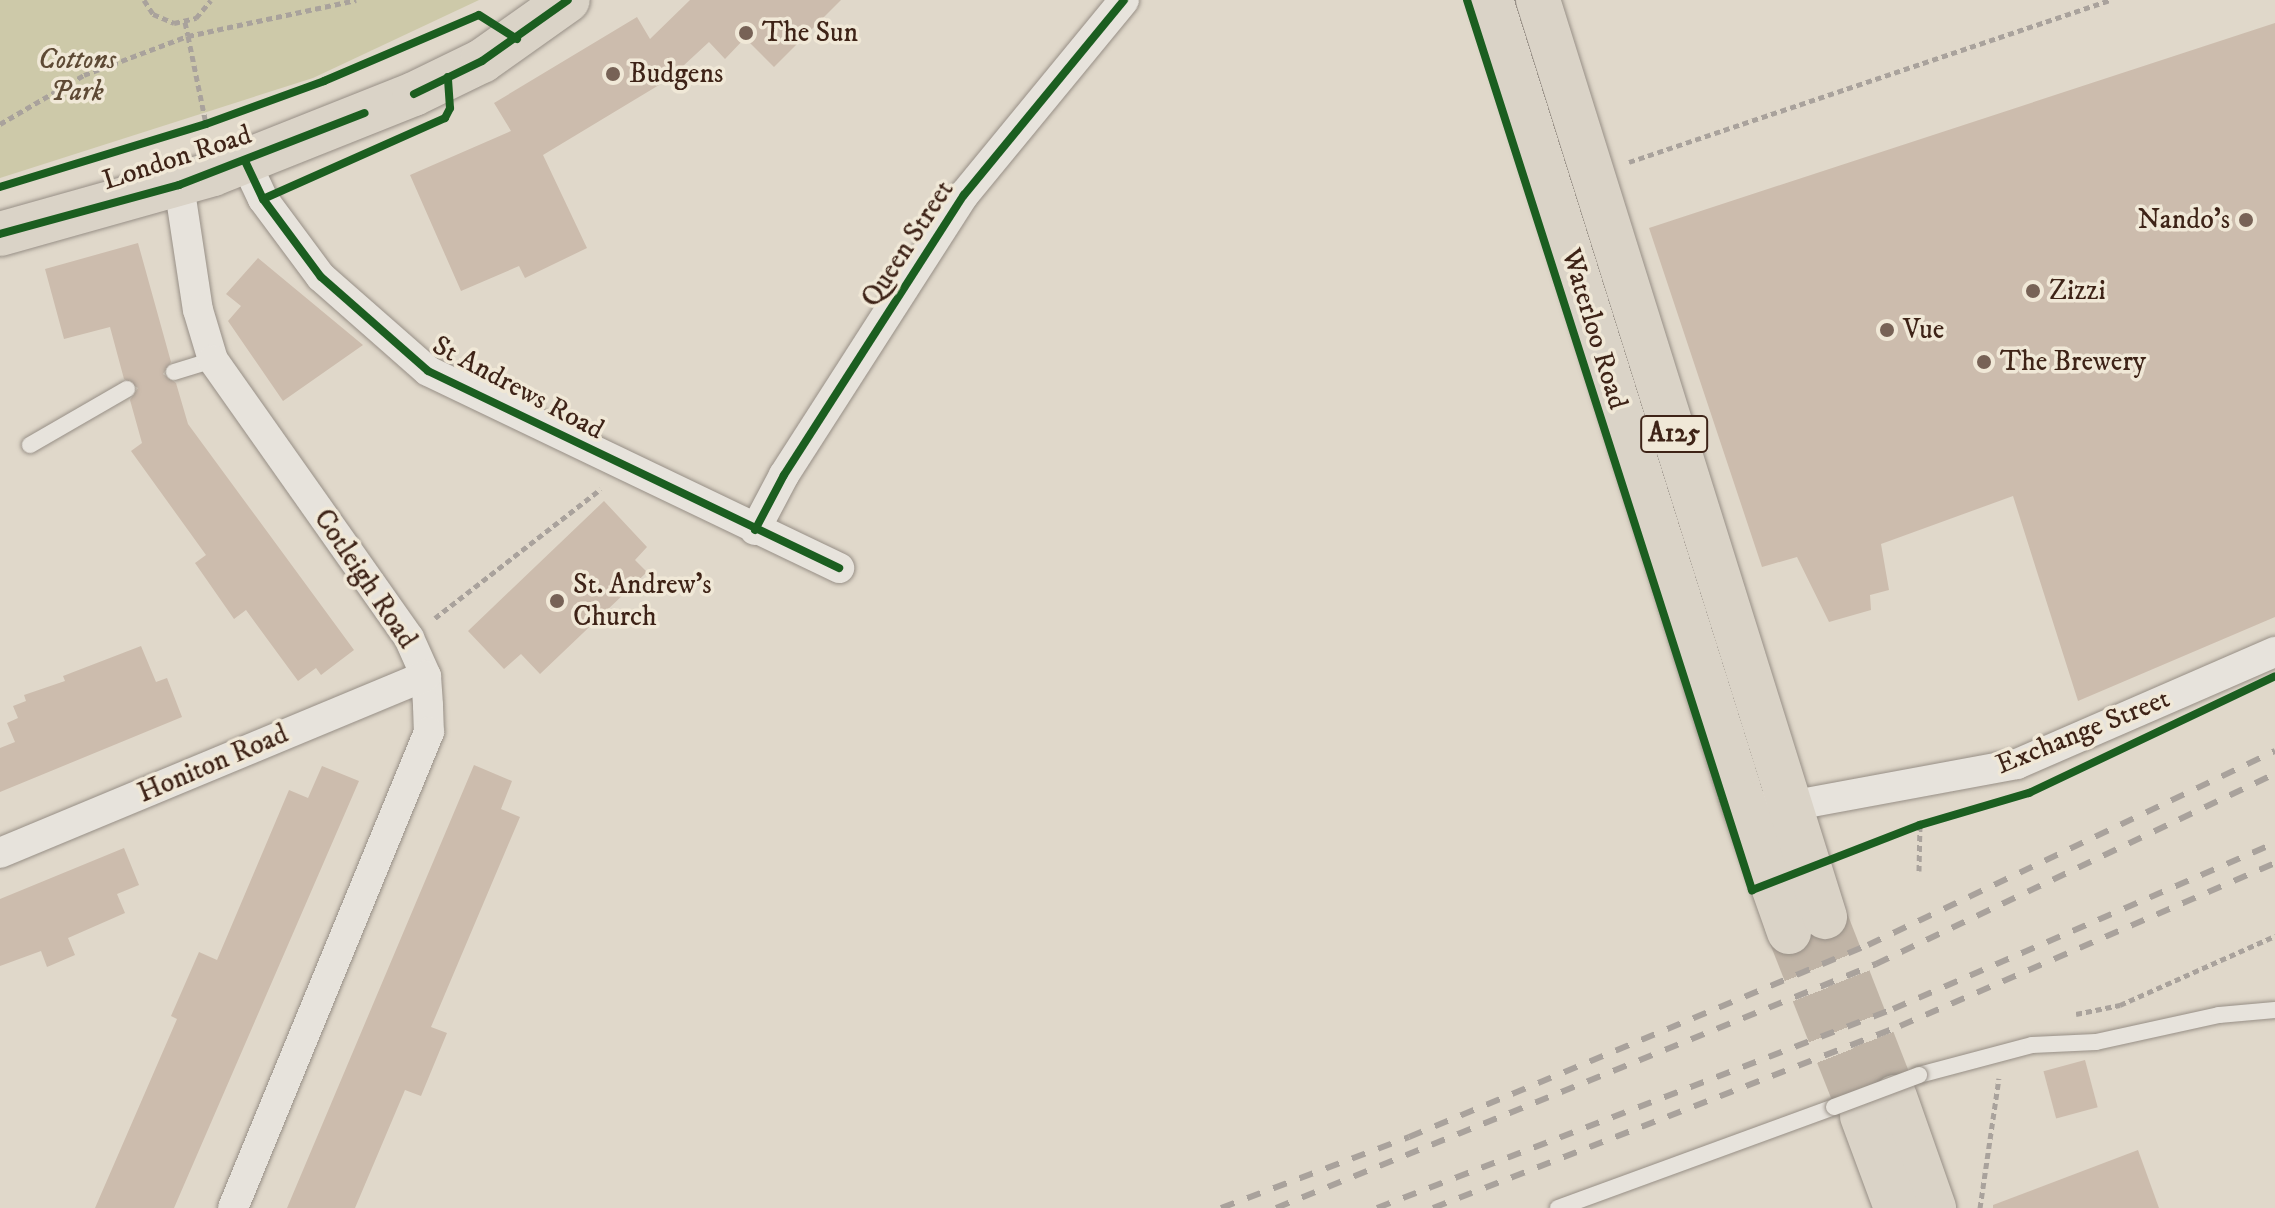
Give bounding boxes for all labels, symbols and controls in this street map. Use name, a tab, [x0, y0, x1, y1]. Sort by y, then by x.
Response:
place label: The Sun	[762, 16, 858, 50]
marker: The Sun	[737, 24, 755, 42]
park label: Cottons Park	[38, 43, 116, 109]
place label: Budgens	[629, 57, 723, 91]
marker: Budgens	[604, 65, 622, 83]
street label: London Road	[98, 118, 256, 198]
street label: Queen Street	[855, 174, 961, 314]
place label: Nando's	[2138, 203, 2230, 237]
marker: Nando's	[2237, 211, 2255, 229]
street label: Waterloo Road	[1554, 245, 1634, 413]
place label: Zizzi	[2049, 274, 2106, 308]
marker: Zizzi	[2024, 282, 2042, 300]
place label: Vue	[1903, 313, 1944, 347]
marker: Vue	[1878, 321, 1896, 339]
street label: St Andrews Road	[427, 329, 609, 447]
place label: The Brewery	[2000, 345, 2146, 379]
marker: The Brewery	[1975, 353, 1993, 371]
road number: A125	[1640, 412, 1708, 456]
street label: Cotleigh Road	[306, 503, 424, 655]
place label: St. Andrew's Church	[573, 568, 712, 634]
marker: St. Andrew's Church	[548, 592, 566, 610]
street label: Exchange Street	[1991, 682, 2175, 782]
street label: Honiton Road	[133, 717, 293, 811]

